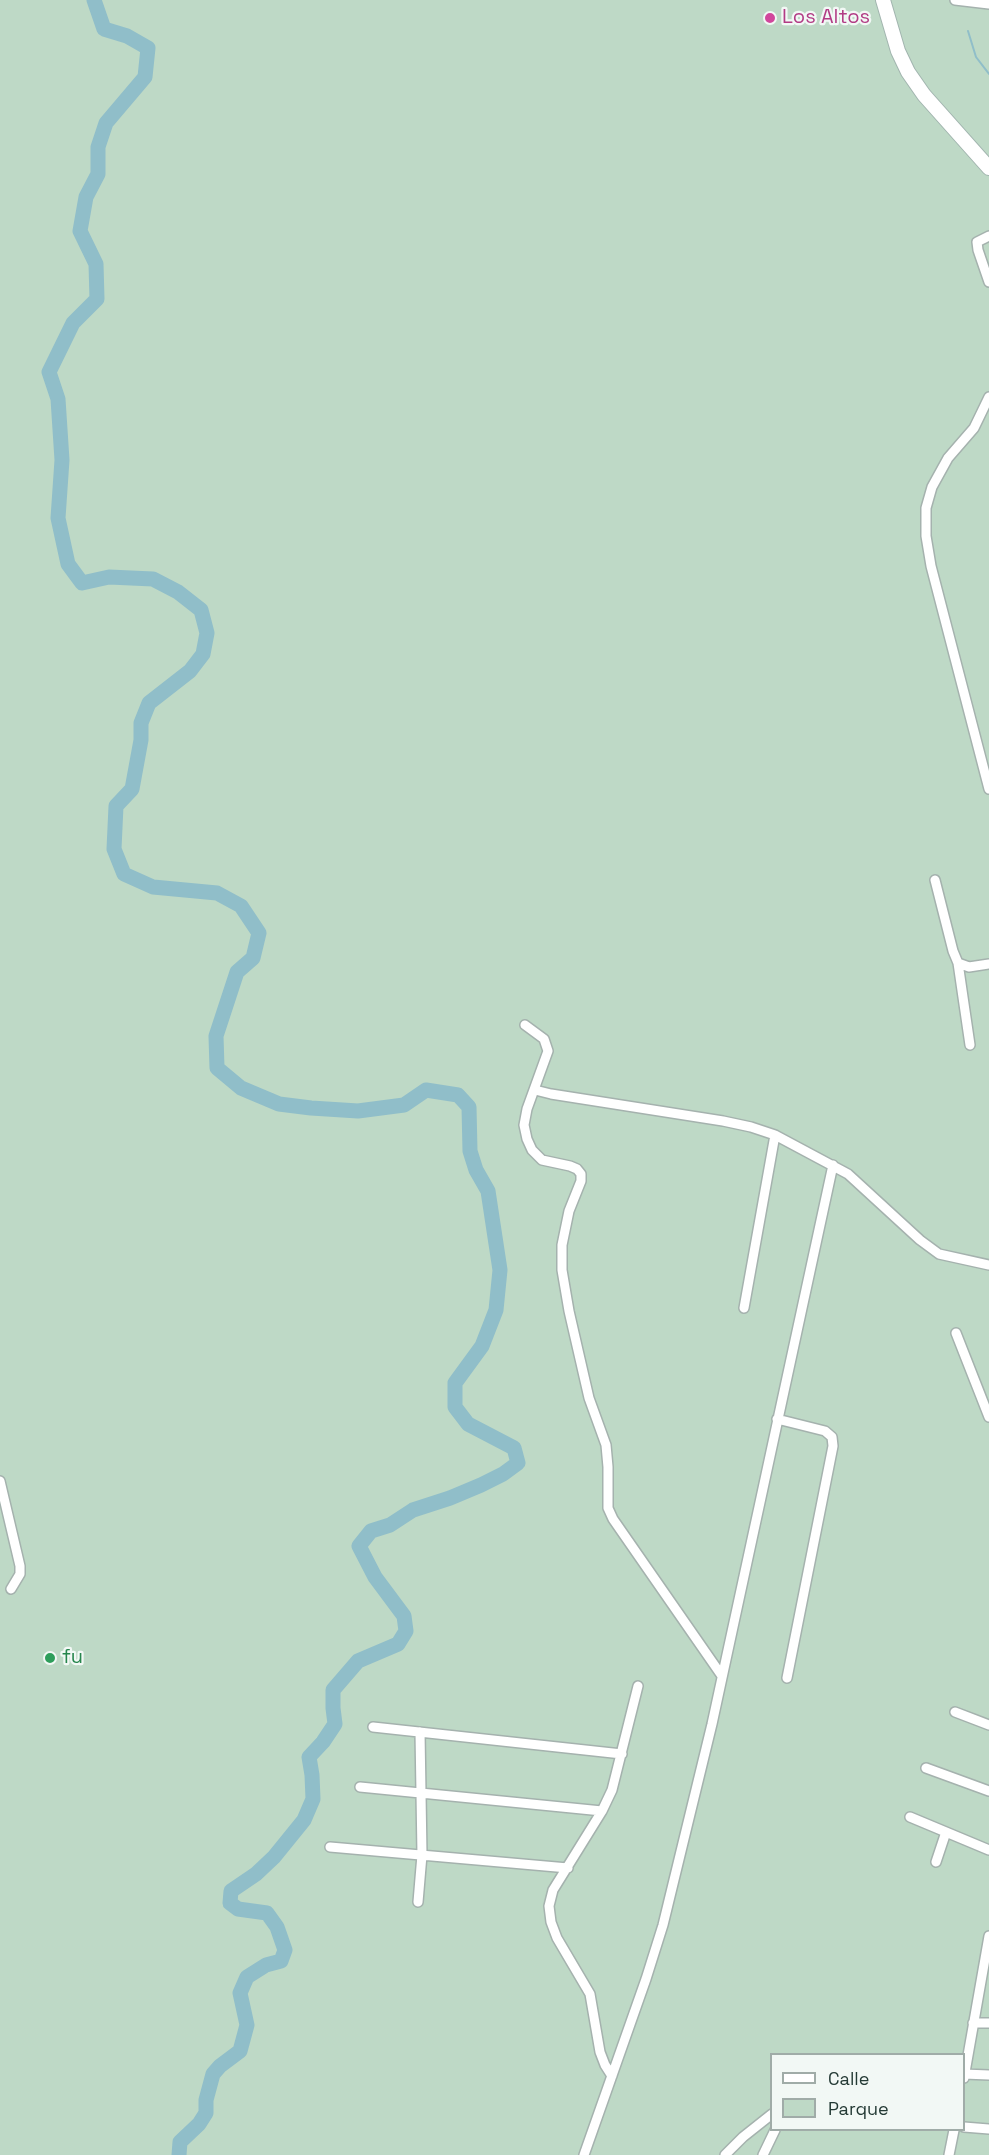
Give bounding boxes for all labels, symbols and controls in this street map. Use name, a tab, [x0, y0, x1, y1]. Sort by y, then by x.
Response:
place label: Los Altos	[782, 6, 870, 30]
marker: Los Altos	[763, 11, 777, 25]
place label: fu	[62, 1646, 83, 1670]
marker: fu	[43, 1651, 57, 1665]
legend	[770, 2053, 965, 2131]
text: Calle	[828, 2067, 869, 2090]
text: Parque	[828, 2097, 889, 2120]

